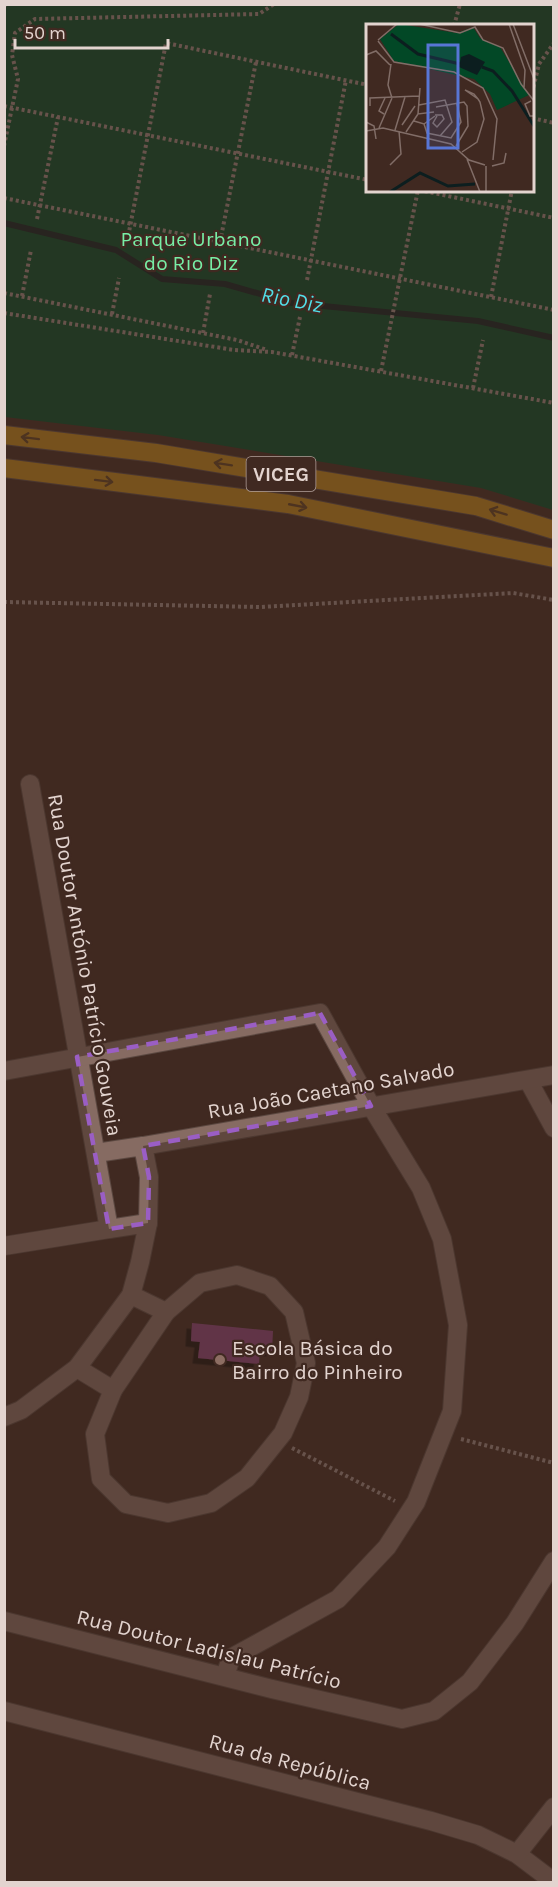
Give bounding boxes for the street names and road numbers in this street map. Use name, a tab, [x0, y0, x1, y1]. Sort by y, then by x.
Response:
road number: VICEG	[246, 457, 316, 491]
street label: Rua Doutor António Patrício Gouveia	[43, 792, 127, 1138]
street label: Rua João Caetano Salvado	[206, 1056, 456, 1124]
street label: Rua Doutor Ladislau Patrício	[74, 1604, 344, 1694]
street label: Rua da República	[206, 1729, 374, 1795]

